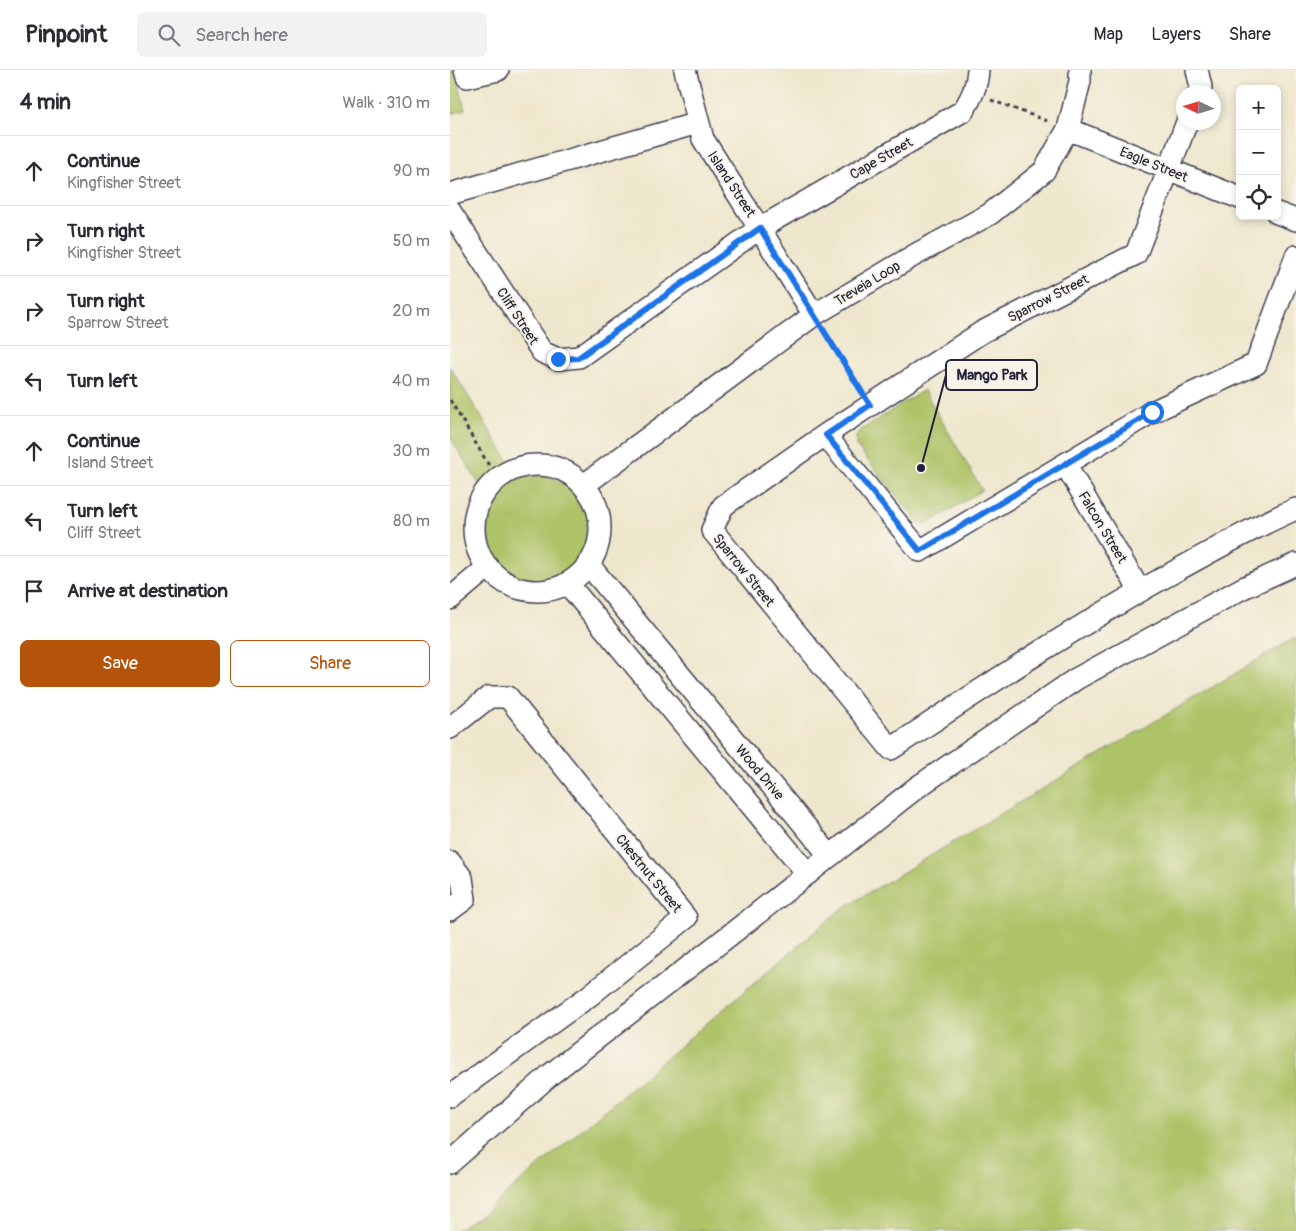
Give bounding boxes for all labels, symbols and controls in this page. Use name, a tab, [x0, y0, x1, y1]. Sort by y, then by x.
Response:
search box	[137, 12, 487, 57]
text: Pinpoint	[25, 20, 107, 49]
icon: search	[155, 21, 183, 49]
text: Search here	[195, 23, 288, 47]
text: Map	[1094, 23, 1123, 46]
text: Layers	[1151, 23, 1201, 46]
text: Share	[1229, 23, 1271, 46]
north arrow	[1176, 85, 1221, 130]
map controls	[1236, 85, 1281, 220]
button: +	[1236, 85, 1281, 130]
text: 4 min	[20, 89, 71, 116]
text: Walk · 310 m	[343, 93, 430, 113]
button: −	[1236, 130, 1281, 175]
street label: Cape Street	[847, 133, 916, 183]
street label: Eagle Street	[1117, 143, 1191, 186]
street label: Island Street	[704, 148, 759, 221]
text: Continue	[67, 149, 140, 173]
icon: ahead	[20, 157, 48, 185]
text: 90 m	[393, 161, 430, 181]
text: Kingfisher Street	[67, 173, 181, 193]
button: locate	[1236, 175, 1281, 220]
text: Turn right	[67, 219, 145, 243]
icon: right	[20, 227, 48, 255]
text: 50 m	[393, 231, 430, 251]
text: Kingfisher Street	[67, 243, 181, 263]
street label: Treveia Loop	[831, 257, 904, 310]
street label: Sparrow Street	[1005, 271, 1092, 326]
street label: Cliff Street	[493, 285, 543, 348]
text: Turn right	[67, 289, 145, 313]
icon: right	[20, 297, 48, 325]
text: 20 m	[392, 301, 430, 321]
text: Sparrow Street	[67, 313, 169, 333]
route end	[547, 348, 570, 371]
callout: Mango Park	[946, 360, 1037, 390]
text: Mango Park	[957, 366, 1028, 385]
icon: left	[20, 367, 48, 395]
text: Turn left	[67, 369, 137, 393]
text: 40 m	[392, 371, 430, 391]
route start	[1141, 401, 1164, 424]
text: Continue	[67, 429, 140, 453]
icon: ahead	[20, 437, 48, 465]
text: 30 m	[392, 441, 430, 461]
text: Island Street	[67, 453, 153, 473]
street label: Falcon Street	[1074, 488, 1131, 567]
text: Turn left	[67, 499, 137, 523]
icon: left	[20, 507, 48, 535]
text: 80 m	[393, 511, 430, 531]
text: Cliff Street	[67, 523, 141, 543]
street label: Sparrow Street	[709, 530, 778, 610]
icon: arrive	[20, 577, 48, 605]
text: Arrive at destination	[67, 579, 228, 603]
button: Save	[20, 640, 220, 687]
button: Share	[230, 640, 430, 687]
street label: Wood Drive	[732, 741, 788, 803]
street label: Chestnut Street	[612, 831, 686, 916]

